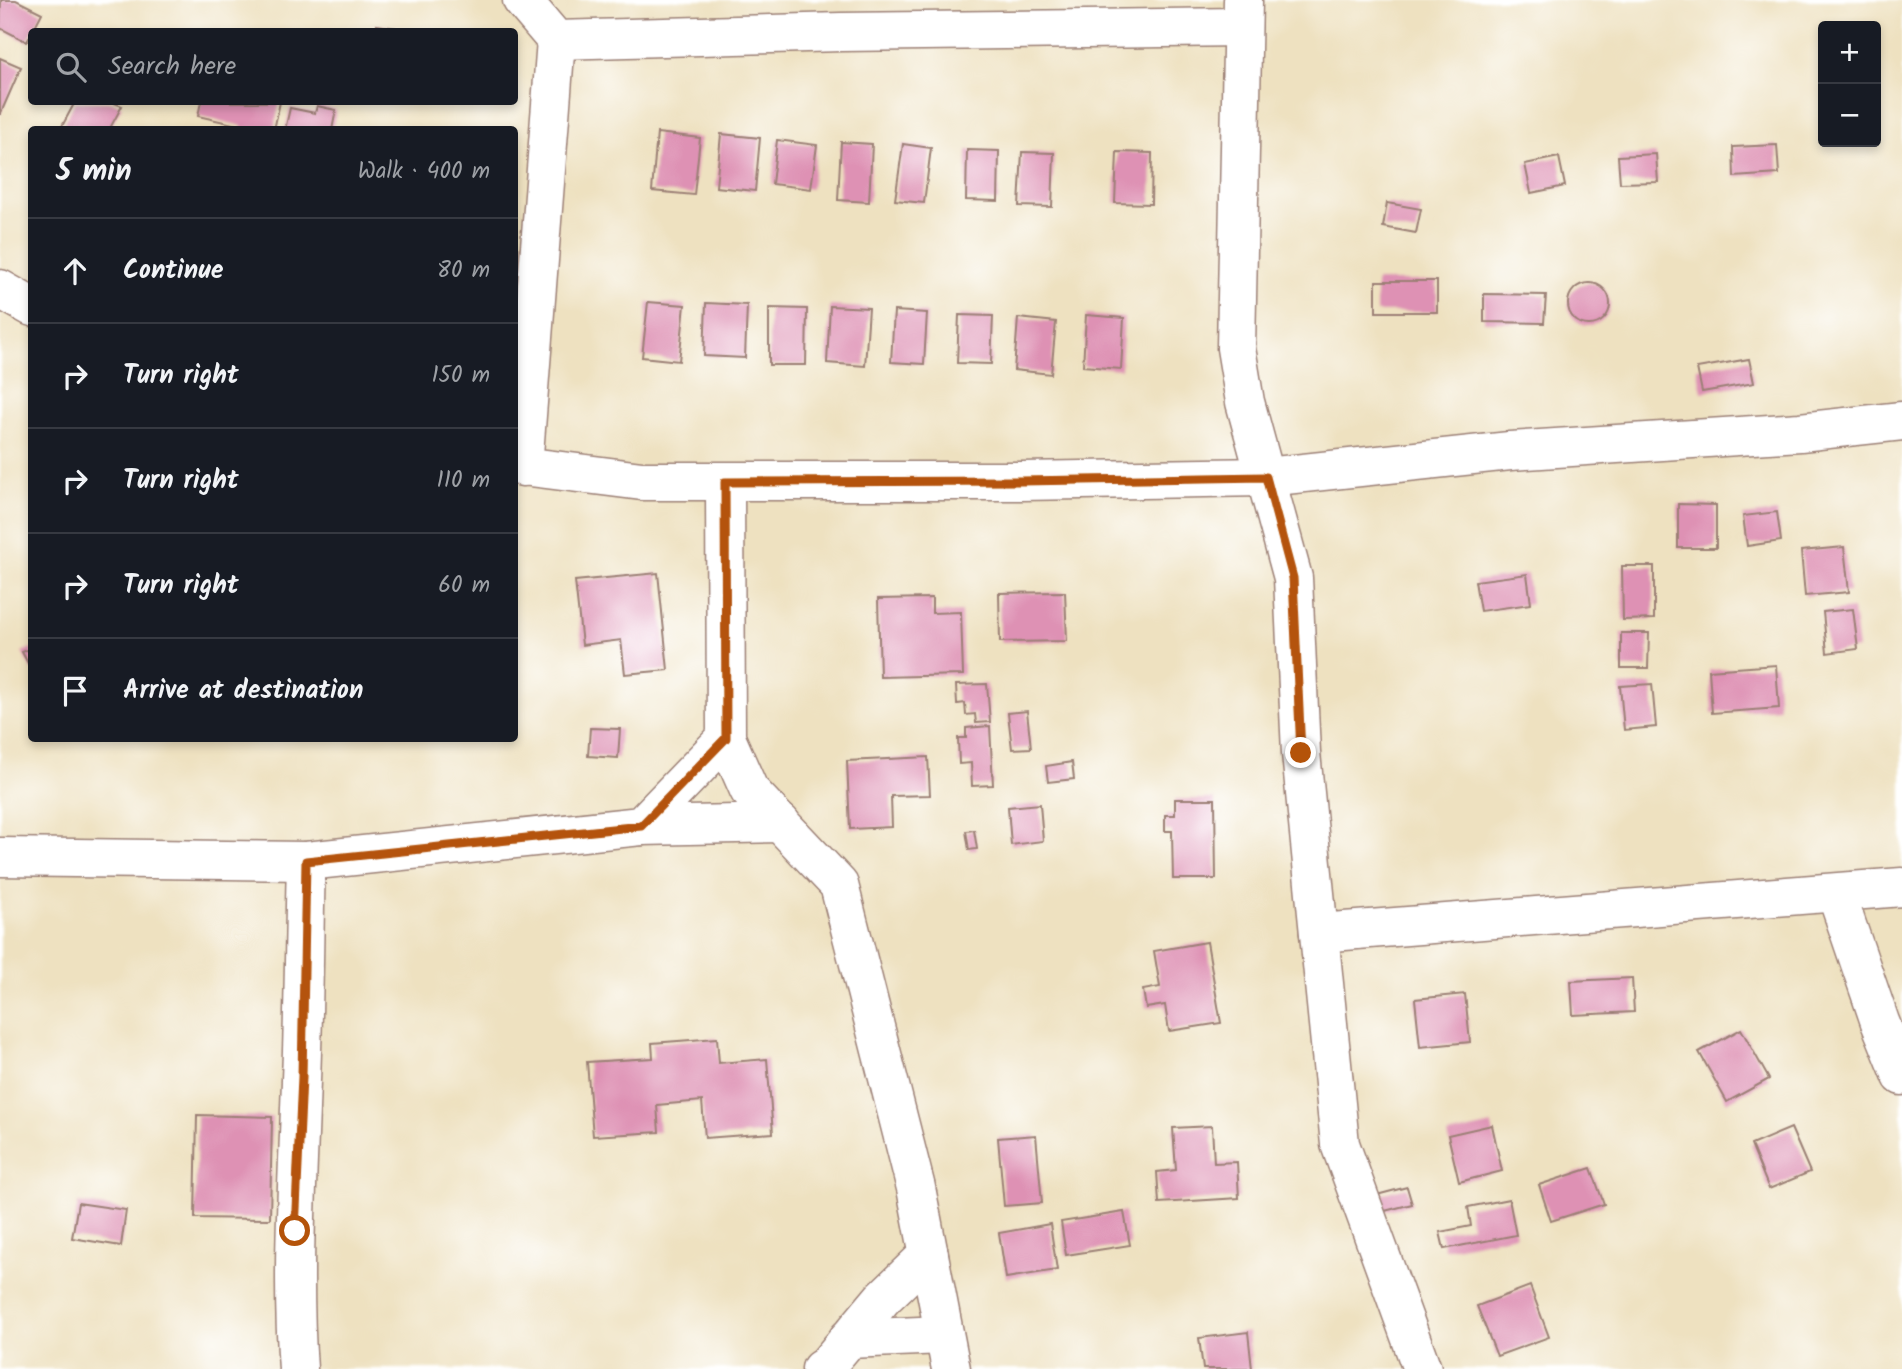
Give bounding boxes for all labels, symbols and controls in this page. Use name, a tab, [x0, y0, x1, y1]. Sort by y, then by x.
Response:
map controls	[1818, 21, 1881, 147]
button: +	[1818, 21, 1881, 84]
search box	[28, 28, 518, 105]
text: Search here	[108, 46, 236, 88]
icon: search	[52, 48, 90, 86]
button: −	[1818, 84, 1881, 147]
text: 5 min	[56, 148, 132, 196]
text: Walk · 400 m	[358, 154, 490, 190]
text: Continue	[123, 250, 224, 292]
icon: ahead	[56, 252, 94, 290]
text: 80 m	[437, 253, 490, 289]
text: Turn right	[123, 355, 239, 397]
icon: right	[56, 357, 94, 395]
text: 150 m	[431, 358, 490, 394]
text: Turn right	[123, 460, 239, 502]
icon: right	[56, 462, 94, 500]
text: 110 m	[437, 463, 490, 499]
text: Turn right	[123, 565, 239, 607]
icon: right	[56, 567, 94, 605]
text: 60 m	[438, 568, 490, 604]
text: Arrive at destination	[123, 670, 363, 712]
icon: arrive	[56, 672, 94, 710]
route end	[1285, 737, 1316, 768]
route start	[279, 1215, 310, 1246]

